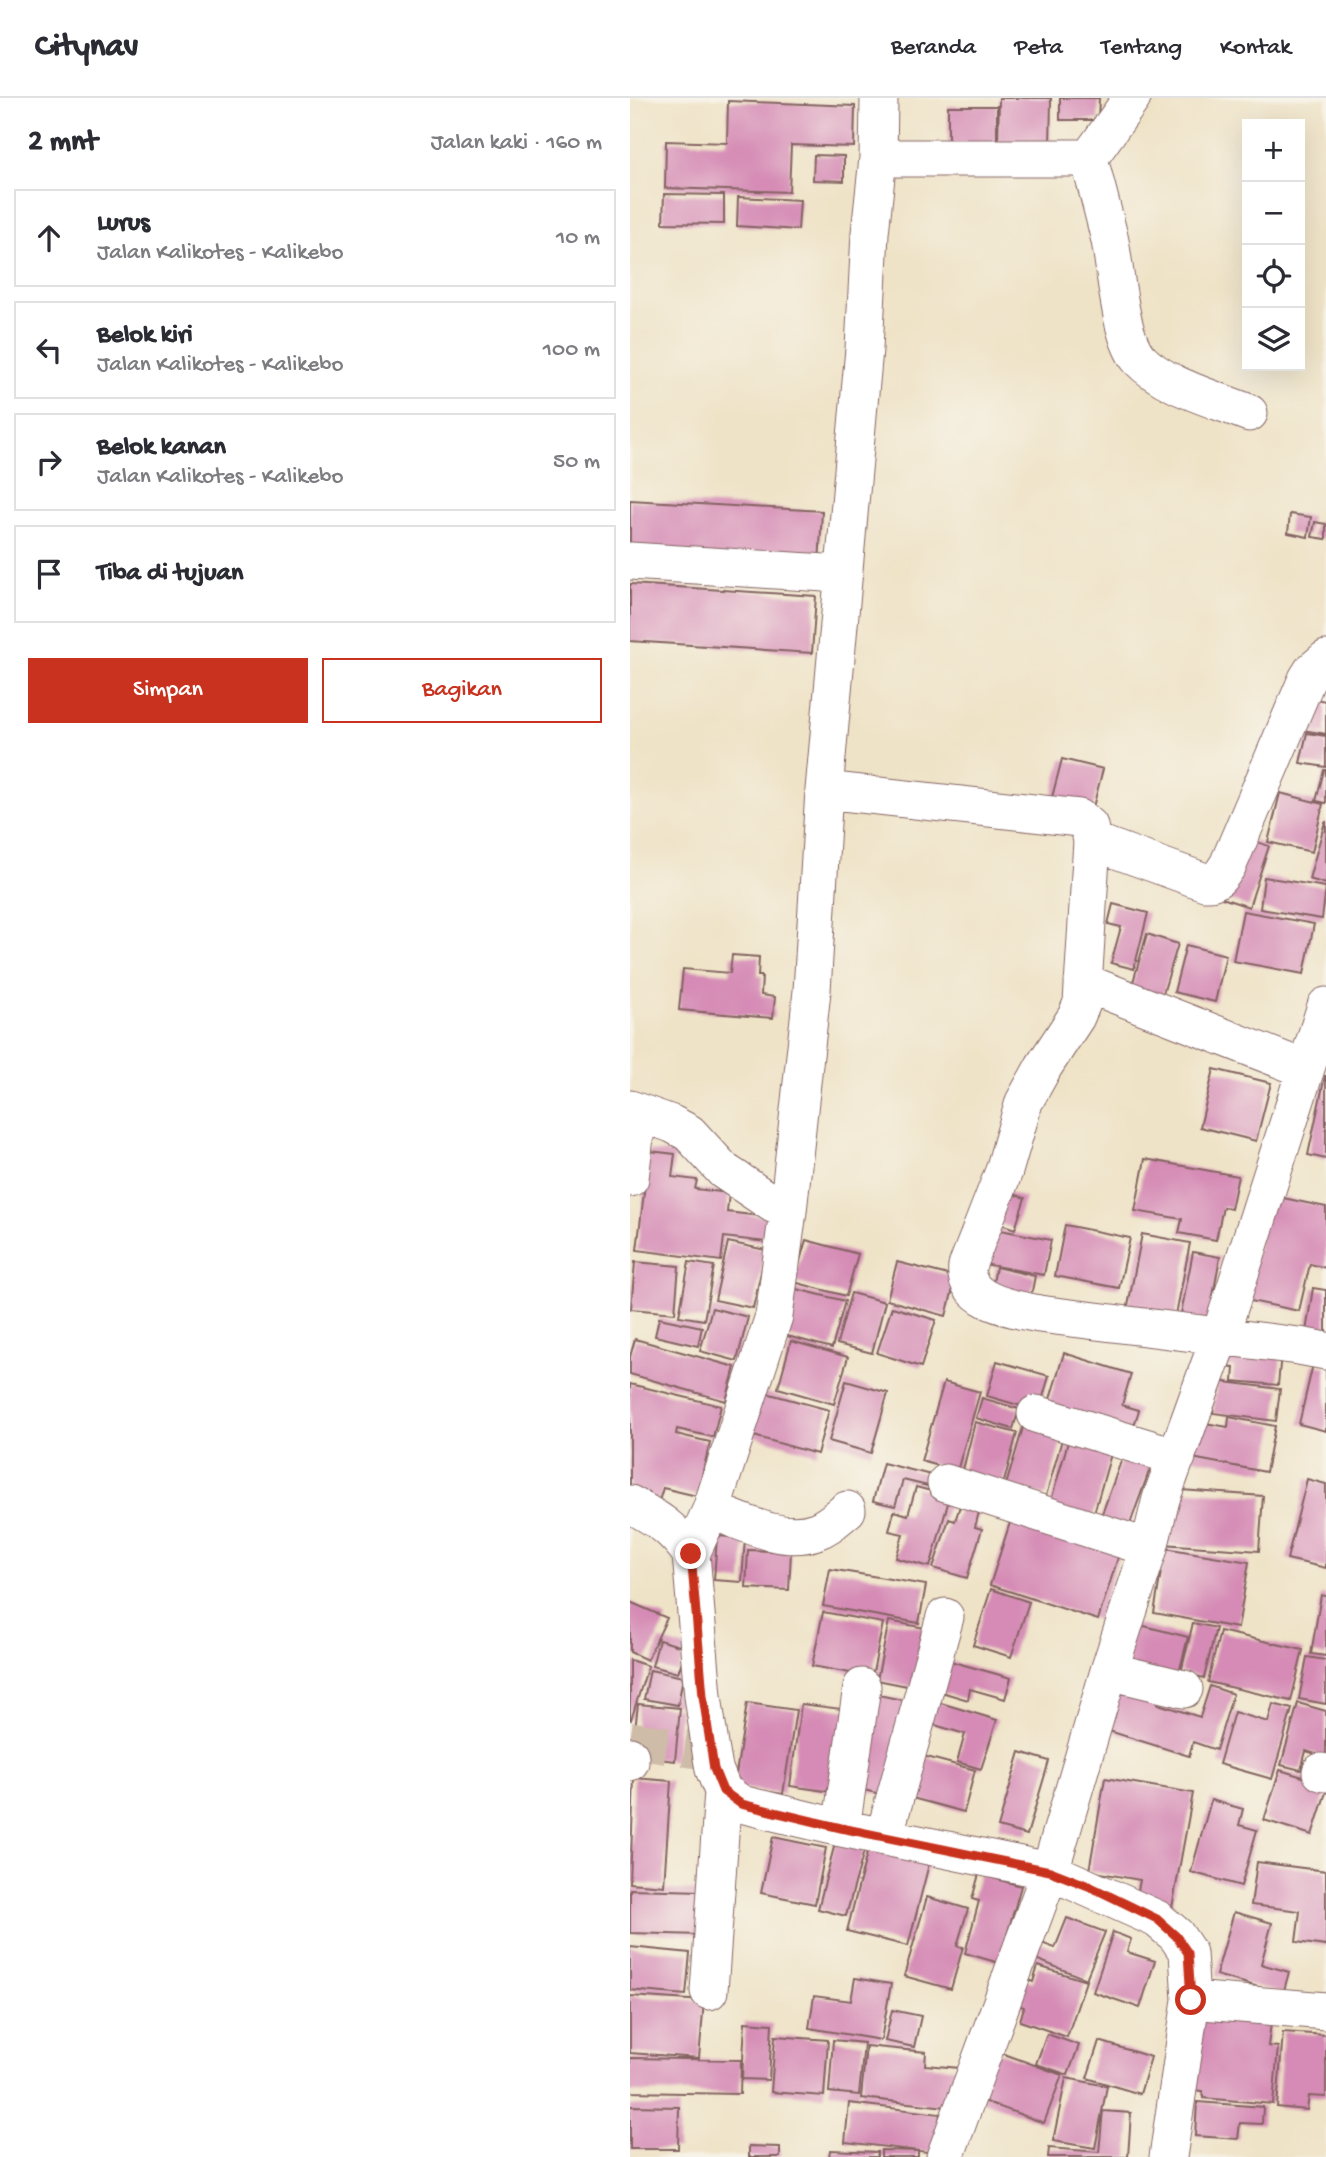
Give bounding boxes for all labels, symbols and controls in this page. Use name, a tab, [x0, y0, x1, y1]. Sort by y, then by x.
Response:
text: Citynav	[35, 29, 138, 67]
text: Beranda	[891, 34, 976, 63]
text: Peta	[1014, 34, 1063, 63]
text: Tentang	[1101, 34, 1182, 63]
text: Kontak	[1220, 34, 1291, 63]
map controls	[1242, 119, 1305, 371]
button: +	[1242, 119, 1305, 182]
text: 2 mnt	[28, 126, 98, 161]
text: Jalan kaki · 160 m	[431, 130, 602, 157]
button: −	[1242, 182, 1305, 245]
text: Lurus	[97, 209, 150, 240]
icon: ahead	[30, 219, 68, 257]
text: 10 m	[556, 225, 600, 252]
text: Jalan Kalikotes - Kalikebo	[97, 240, 343, 267]
button: locate	[1242, 245, 1305, 308]
button: layers	[1242, 308, 1305, 371]
text: Belok kiri	[97, 321, 193, 352]
icon: left	[30, 331, 68, 369]
text: 100 m	[543, 337, 600, 364]
text: Jalan Kalikotes - Kalikebo	[97, 352, 343, 379]
text: Belok kanan	[97, 433, 226, 464]
icon: right	[30, 443, 68, 481]
text: 50 m	[553, 449, 600, 476]
text: Jalan Kalikotes - Kalikebo	[97, 464, 343, 491]
icon: arrive	[30, 555, 68, 593]
text: Tiba di tujuan	[97, 559, 243, 590]
button: Simpan	[28, 658, 308, 723]
button: Bagikan	[322, 658, 602, 723]
route end	[675, 1538, 706, 1569]
route start	[1175, 1984, 1206, 2015]

